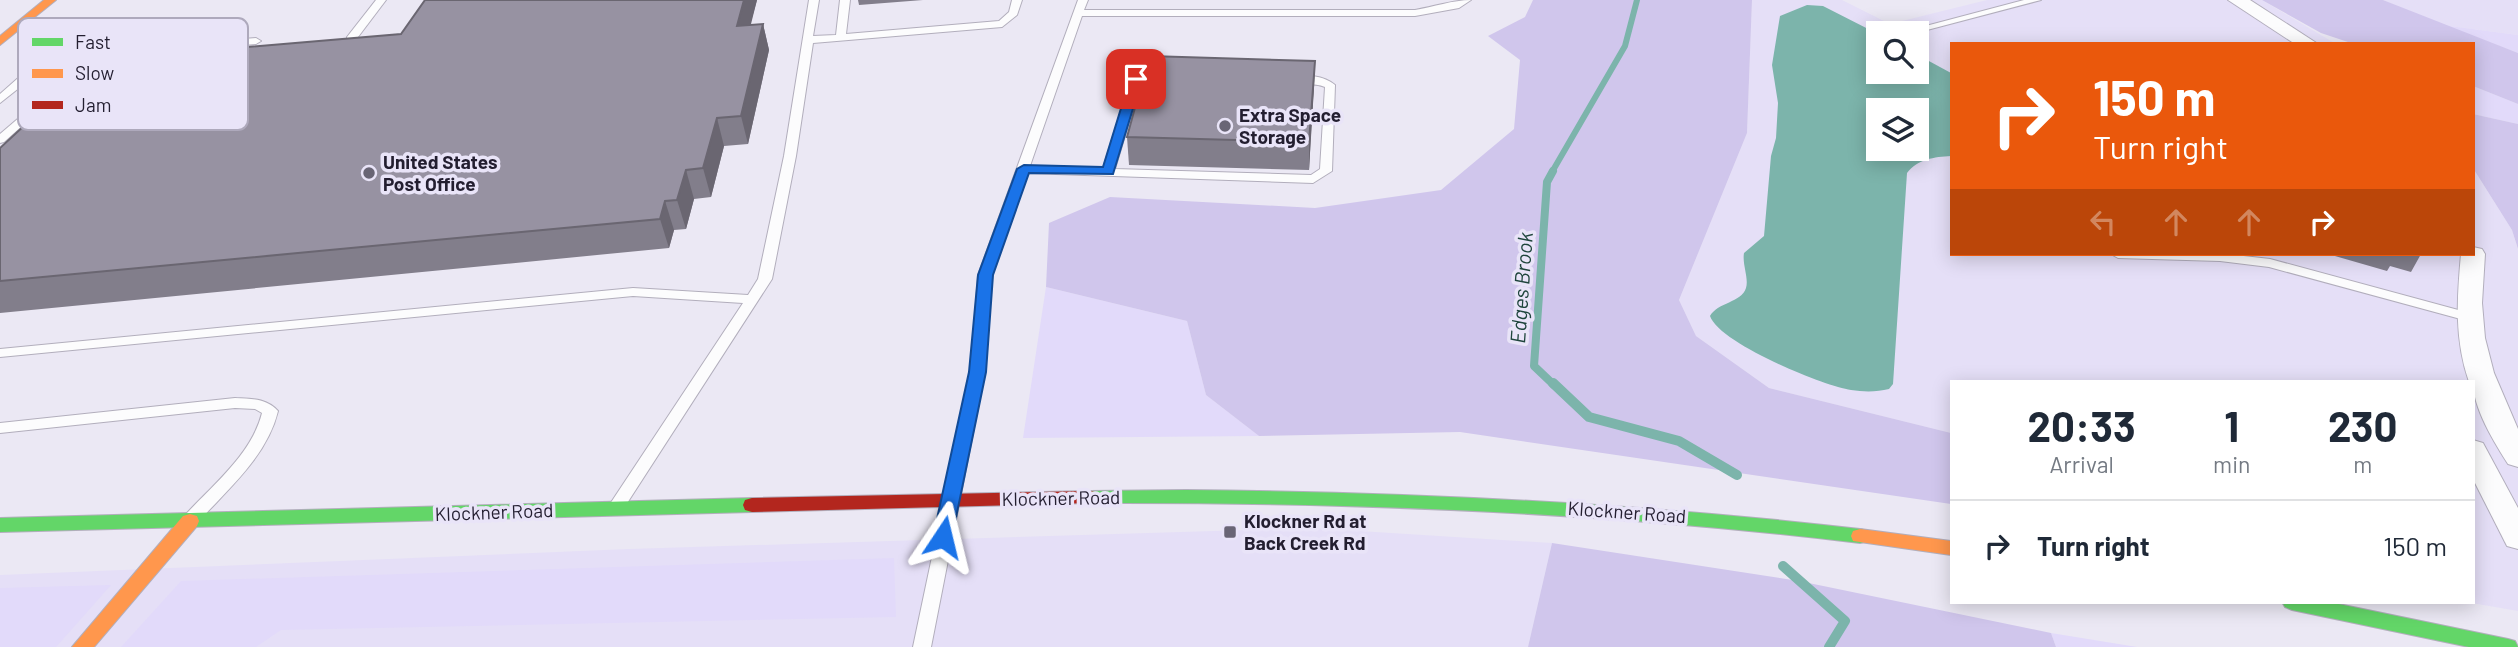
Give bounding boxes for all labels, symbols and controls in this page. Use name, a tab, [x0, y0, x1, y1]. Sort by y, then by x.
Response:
legend	[18, 18, 248, 130]
map controls	[1866, 21, 1929, 161]
button: search	[1866, 21, 1929, 84]
text: Fast	[75, 30, 111, 53]
pin	[1106, 49, 1166, 109]
icon: arrive	[1117, 60, 1155, 98]
text: Slow	[75, 61, 114, 84]
text: 150 m	[2093, 67, 2215, 126]
icon: right	[1978, 70, 2069, 161]
text: Jam	[75, 93, 111, 116]
button: layers	[1866, 98, 1929, 161]
place label: Extra Space Storage	[1239, 103, 1341, 148]
marker: Extra Space Storage	[1217, 118, 1233, 134]
text: Turn right	[2093, 127, 2228, 165]
place label: United States Post Office	[383, 150, 497, 195]
marker: United States Post Office	[361, 165, 377, 181]
icon: left	[2084, 203, 2122, 241]
icon: ahead	[2157, 203, 2195, 241]
icon: ahead	[2230, 203, 2268, 241]
icon: right	[2303, 203, 2341, 241]
water label: Edges Brook	[1504, 231, 1537, 344]
text: 20:33	[2028, 400, 2136, 450]
text: 1	[2224, 400, 2239, 450]
text: 230	[2328, 400, 2397, 450]
text: Arrival	[2049, 450, 2114, 478]
text: min	[2213, 450, 2250, 478]
text: m	[2353, 450, 2372, 478]
street label: Klockner Road	[1001, 485, 1121, 510]
street label: Klockner Road	[1567, 496, 1687, 527]
street label: Klockner Road	[434, 498, 554, 525]
position arrow	[906, 500, 980, 574]
place label: Klockner Rd at Back Creek Rd	[1244, 509, 1366, 554]
marker: Klockner Rd at Back Creek Rd	[1222, 524, 1238, 540]
icon: right	[1978, 527, 2016, 565]
text: Turn right	[2037, 530, 2150, 561]
text: 150 m	[2383, 530, 2447, 561]

